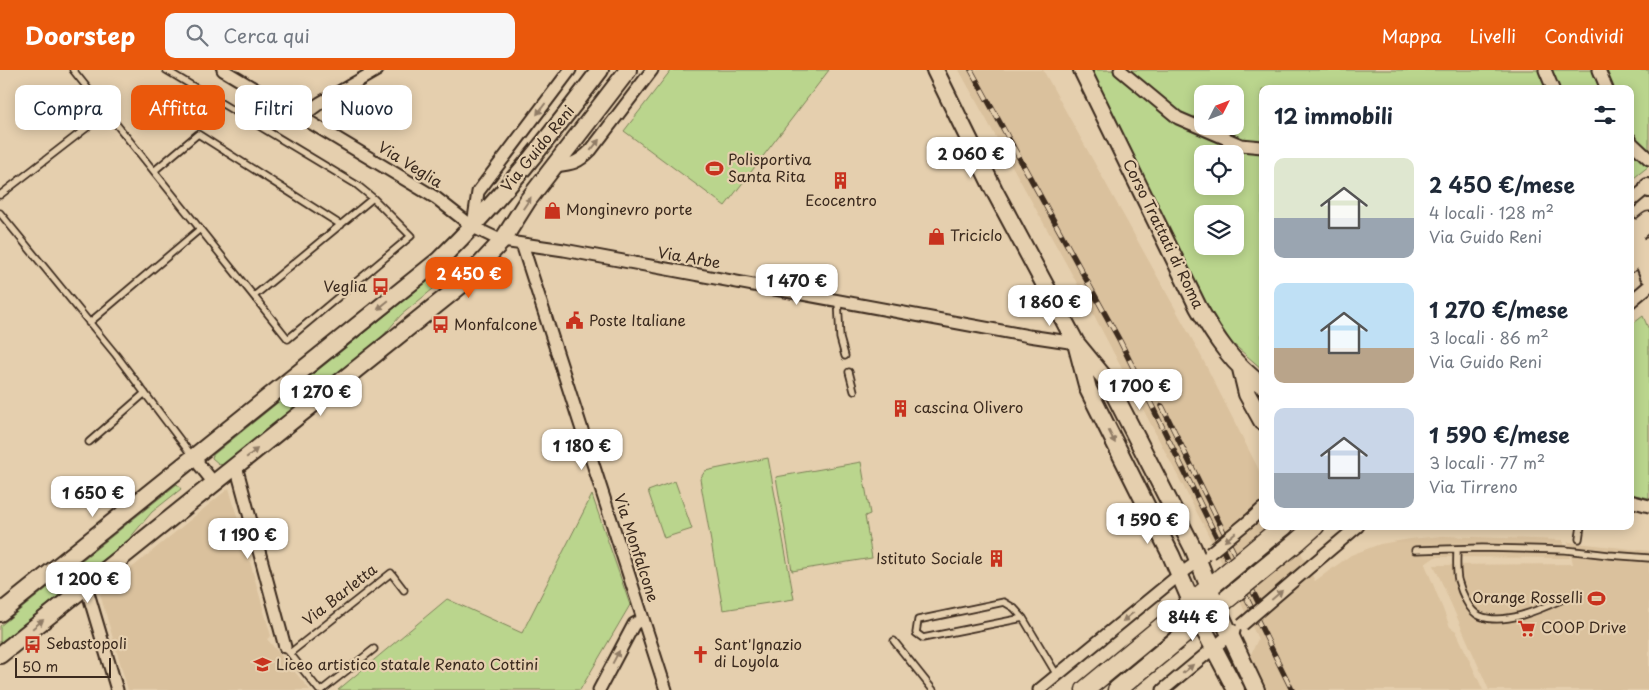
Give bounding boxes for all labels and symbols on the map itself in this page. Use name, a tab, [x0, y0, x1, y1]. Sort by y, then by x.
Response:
north arrow	[1194, 85, 1244, 135]
street label: Via Guido Reni	[495, 100, 579, 196]
one-way arrow	[536, 102, 546, 116]
street label: Via Veglia	[374, 135, 448, 193]
pin: 2 060 €	[925, 136, 1017, 179]
one-way arrow	[590, 139, 601, 152]
place label: Polisportiva Santa Rita	[728, 147, 812, 187]
street label: Corso Trattati di Roma	[1118, 155, 1211, 312]
sports icon: Polisportiva Santa Rita	[704, 159, 724, 179]
building icon: Ecocentro	[831, 170, 851, 190]
place label: Ecocentro	[805, 188, 877, 211]
one-way arrow	[522, 196, 532, 209]
place label: Monginevro porte	[566, 197, 693, 220]
shop icon: Monginevro porte	[542, 200, 562, 220]
place label: Triciclo	[950, 223, 1002, 246]
shop icon: Triciclo	[926, 226, 946, 246]
street label: Via Arbe	[656, 240, 723, 273]
pin: 2 450 €	[423, 256, 515, 299]
pin: 1 470 €	[751, 264, 843, 306]
place label: Veglia	[323, 274, 368, 297]
bus stop icon: Veglia	[371, 277, 391, 297]
pin: 1 860 €	[1004, 284, 1096, 327]
one-way arrow	[377, 299, 390, 310]
place label: Poste Italiane	[589, 308, 686, 331]
public building icon: Poste Italiane	[565, 311, 585, 331]
place label: Monfalcone	[454, 312, 538, 335]
bus stop icon: Monfalcone	[430, 315, 450, 335]
pin: 1 700 €	[1094, 368, 1186, 411]
pin: 1 270 €	[275, 374, 367, 417]
place label: cascina Olivero	[914, 395, 1023, 418]
building icon: cascina Olivero	[890, 398, 910, 418]
pin: 1 180 €	[536, 428, 628, 471]
one-way arrow	[1108, 430, 1116, 444]
one-way arrow	[245, 447, 258, 458]
pin: 1 650 €	[47, 476, 139, 518]
street label: Via Monfalcone	[609, 490, 666, 605]
pin: 1 590 €	[1102, 502, 1194, 545]
pin: 1 190 €	[202, 518, 294, 560]
one-way arrow	[1224, 531, 1237, 542]
place label: Istituto Sociale	[876, 546, 983, 569]
building icon: Istituto Sociale	[987, 549, 1007, 569]
street label: Via Barletta	[297, 557, 382, 630]
pin: 1 200 €	[42, 562, 134, 604]
place label: Orange Rosselli	[1472, 585, 1583, 608]
sports icon: Orange Rosselli	[1587, 588, 1607, 608]
one-way arrow	[1270, 589, 1283, 600]
pin: 844 €	[1158, 600, 1228, 642]
one-way arrow	[1122, 612, 1135, 623]
place label: COOP Drive	[1541, 615, 1627, 638]
supermarket icon: COOP Drive	[1517, 618, 1537, 638]
one-way arrow	[31, 619, 44, 630]
place label: Sebastopoli	[46, 631, 127, 654]
place label: Sant'Ignazio di Loyola	[714, 632, 802, 672]
bus stop icon: Sebastopoli	[22, 634, 42, 654]
church icon: Sant'Ignazio di Loyola	[690, 644, 710, 664]
one-way arrow	[612, 650, 620, 664]
place label: Liceo artistico statale Renato Cottini	[276, 652, 538, 675]
scale bar	[15, 655, 111, 678]
school or university icon: Liceo artistico statale Renato Cottini	[252, 655, 272, 675]
one-way arrow	[1182, 663, 1195, 674]

